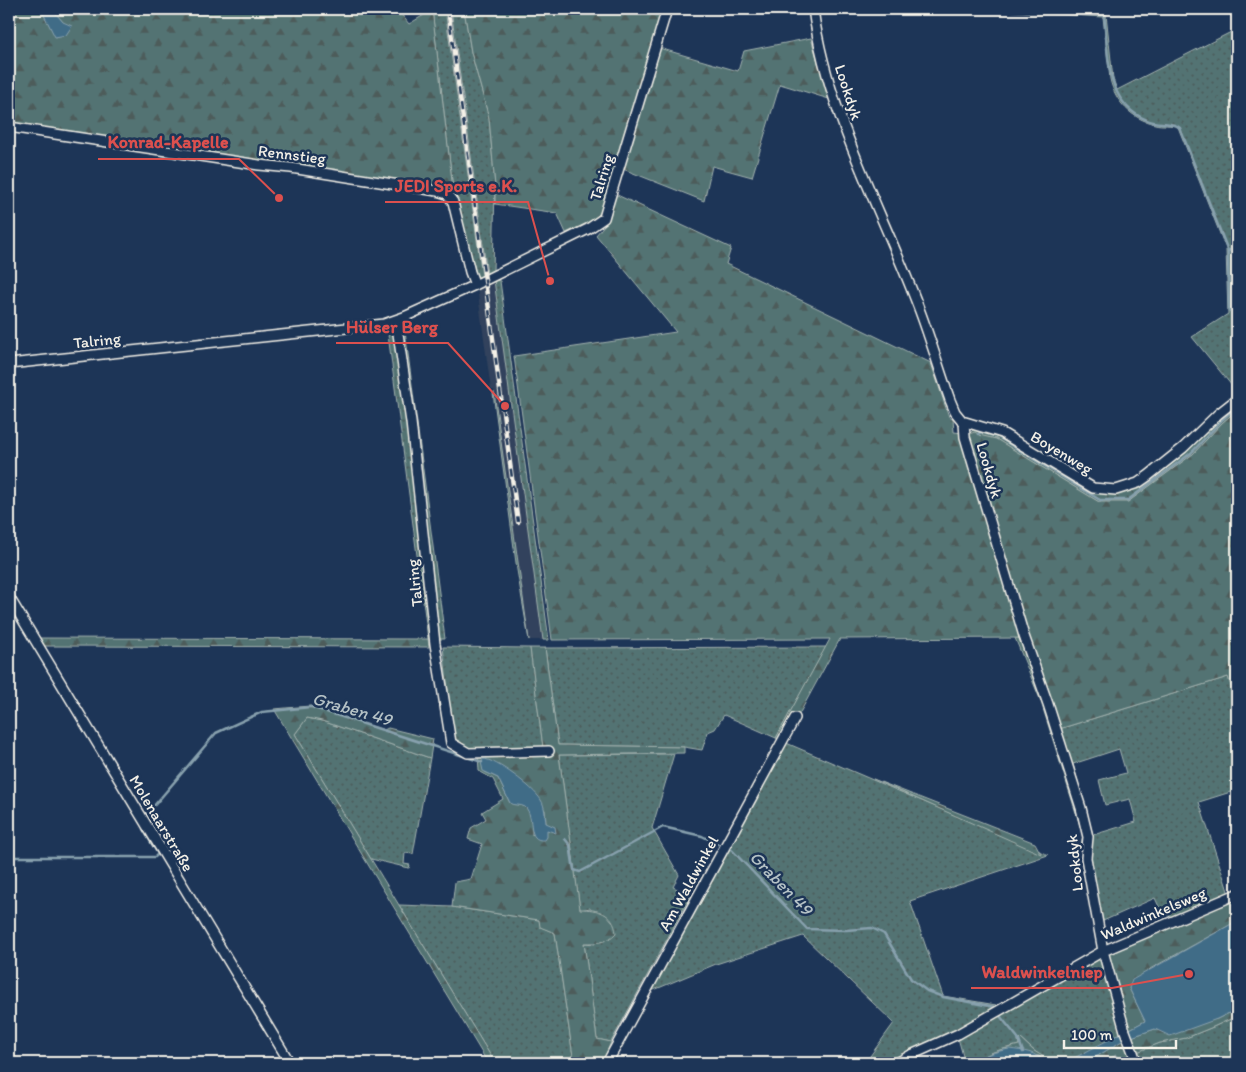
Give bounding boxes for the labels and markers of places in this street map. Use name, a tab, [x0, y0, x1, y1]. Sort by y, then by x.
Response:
callout: Konrad-Kapelle	[98, 126, 239, 159]
callout: JEDI Sports e.K.	[385, 169, 528, 202]
callout: Hülser Berg	[336, 310, 448, 343]
callout: Waldwinkelniep	[971, 955, 1112, 988]

